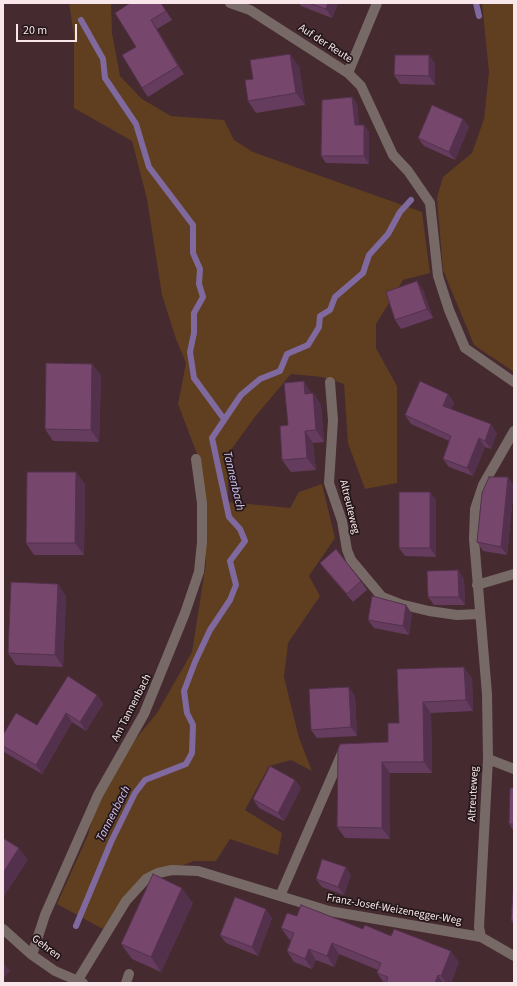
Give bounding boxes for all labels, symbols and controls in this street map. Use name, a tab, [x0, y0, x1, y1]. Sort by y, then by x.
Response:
scale bar	[18, 16, 79, 42]
text: 20 m	[23, 22, 47, 39]
street label: Auf der Reute	[296, 22, 354, 66]
water label: Tannenbach	[219, 450, 247, 512]
street label: Altreuteweg	[336, 478, 362, 536]
street label: Am Tannenbach	[109, 672, 155, 744]
street label: Altreuteweg	[466, 766, 482, 822]
water label: Tannenbach	[94, 784, 134, 844]
street label: Franz-Josef-Weizenegger-Weg	[326, 892, 462, 928]
street label: Gehren	[29, 933, 63, 963]

